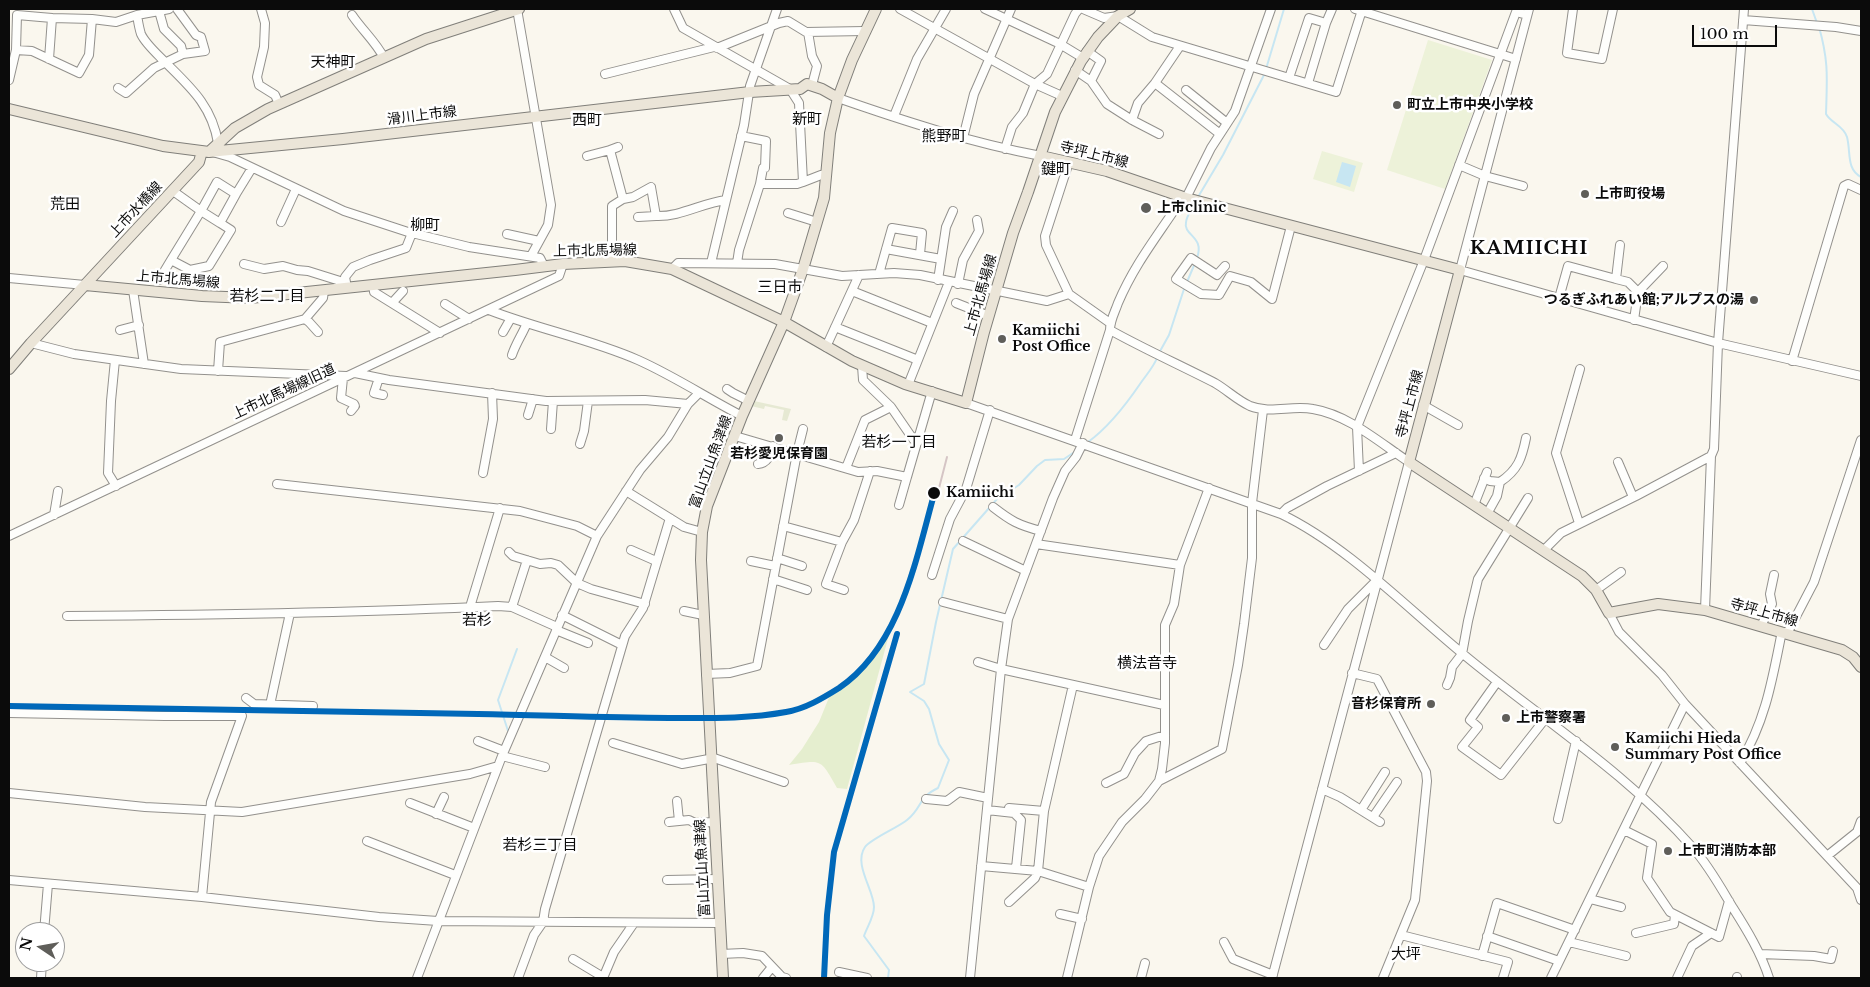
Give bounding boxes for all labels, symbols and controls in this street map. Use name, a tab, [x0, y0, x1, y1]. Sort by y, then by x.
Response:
scale bar	[1695, 15, 1780, 47]
text: 100 m	[1700, 24, 1749, 43]
district label: 天神町	[311, 54, 355, 72]
place label: 町立上市中央小学校	[1407, 97, 1533, 113]
marker: 町立上市中央小学校	[1391, 99, 1403, 111]
street label: 滑川上市線	[386, 103, 458, 129]
district label: 新町	[792, 111, 822, 129]
district label: 西町	[572, 112, 602, 130]
district label: 熊野町	[922, 128, 966, 146]
street label: 寺坪上市線	[1058, 138, 1130, 172]
district label: 鍵町	[1041, 161, 1071, 179]
street label: 上市水橋線	[106, 179, 166, 241]
place label: 上市町役場	[1595, 186, 1665, 202]
marker: 上市町役場	[1579, 188, 1591, 200]
district label: 荒田	[50, 196, 80, 214]
place label: 上市clinic	[1157, 200, 1226, 216]
marker: 上市clinic	[1139, 201, 1153, 215]
district label: 柳町	[410, 217, 440, 235]
district label: KAMIICHI	[1469, 238, 1589, 260]
street label: 上市北馬場線	[553, 242, 637, 260]
street label: 上市北馬場線	[961, 252, 1001, 338]
street label: 上市北馬場線	[135, 268, 221, 292]
district label: 三日市	[758, 279, 802, 297]
district label: 若杉二丁目	[230, 288, 304, 306]
place label: つるぎふれあい館;アルプスの湯	[1544, 292, 1744, 308]
marker: つるぎふれあい館;アルプスの湯	[1748, 294, 1760, 306]
place label: Kamiichi Post Office	[1012, 323, 1090, 356]
marker: Kamiichi Post Office	[996, 333, 1008, 345]
street label: 上市北馬場線旧道	[230, 361, 338, 423]
street label: 寺坪上市線	[1393, 368, 1427, 440]
street label: 富山立山魚津線	[686, 413, 736, 511]
marker: 若杉愛児保育園	[773, 432, 785, 444]
district label: 若杉一丁目	[862, 434, 936, 452]
place label: 若杉愛児保育園	[730, 446, 828, 462]
marker: Kamiichi	[926, 485, 942, 501]
place label: Kamiichi	[946, 485, 1014, 501]
street label: 寺坪上市線	[1728, 595, 1800, 631]
district label: 若杉	[462, 612, 492, 630]
district label: 横法音寺	[1117, 655, 1177, 673]
place label: 音杉保育所	[1351, 696, 1421, 712]
marker: 音杉保育所	[1425, 698, 1437, 710]
place label: 上市警察署	[1516, 710, 1586, 726]
marker: 上市警察署	[1500, 712, 1512, 724]
place label: Kamiichi Hieda Summary Post Office	[1625, 731, 1781, 764]
marker: Kamiichi Hieda Summary Post Office	[1609, 741, 1621, 753]
street label: 富山立山魚津線	[692, 819, 714, 917]
district label: 若杉三丁目	[503, 837, 577, 855]
place label: 上市町消防本部	[1678, 843, 1776, 859]
marker: 上市町消防本部	[1662, 845, 1674, 857]
north arrow	[15, 922, 65, 972]
text: N	[16, 936, 36, 952]
district label: 大坪	[1391, 946, 1421, 964]

